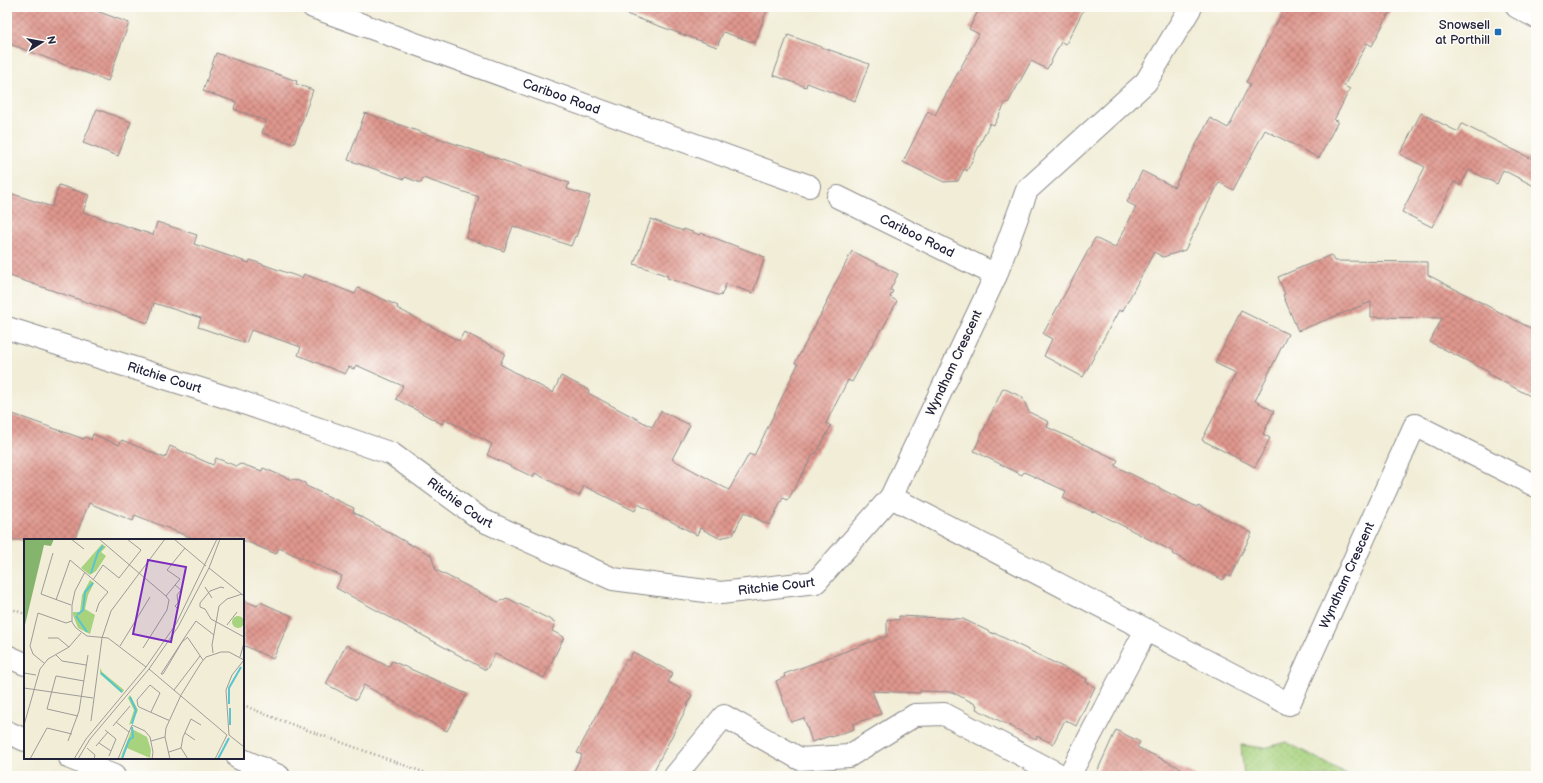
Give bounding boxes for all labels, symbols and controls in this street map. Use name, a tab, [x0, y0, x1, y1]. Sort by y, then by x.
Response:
place label: Snowsell at Porthill	[1435, 17, 1490, 48]
north arrow	[22, 22, 62, 62]
marker: Snowsell at Porthill	[1493, 27, 1503, 37]
text: N	[44, 35, 58, 45]
street label: Cariboo Road	[520, 75, 602, 118]
street label: Cariboo Road	[877, 211, 957, 261]
street label: Wyndham Crescent	[922, 308, 986, 418]
street label: Ritchie Court	[125, 358, 203, 397]
street label: Ritchie Court	[424, 474, 495, 532]
street label: Wyndham Crescent	[1316, 520, 1378, 631]
inset map	[24, 539, 244, 759]
street label: Ritchie Court	[737, 574, 815, 599]

